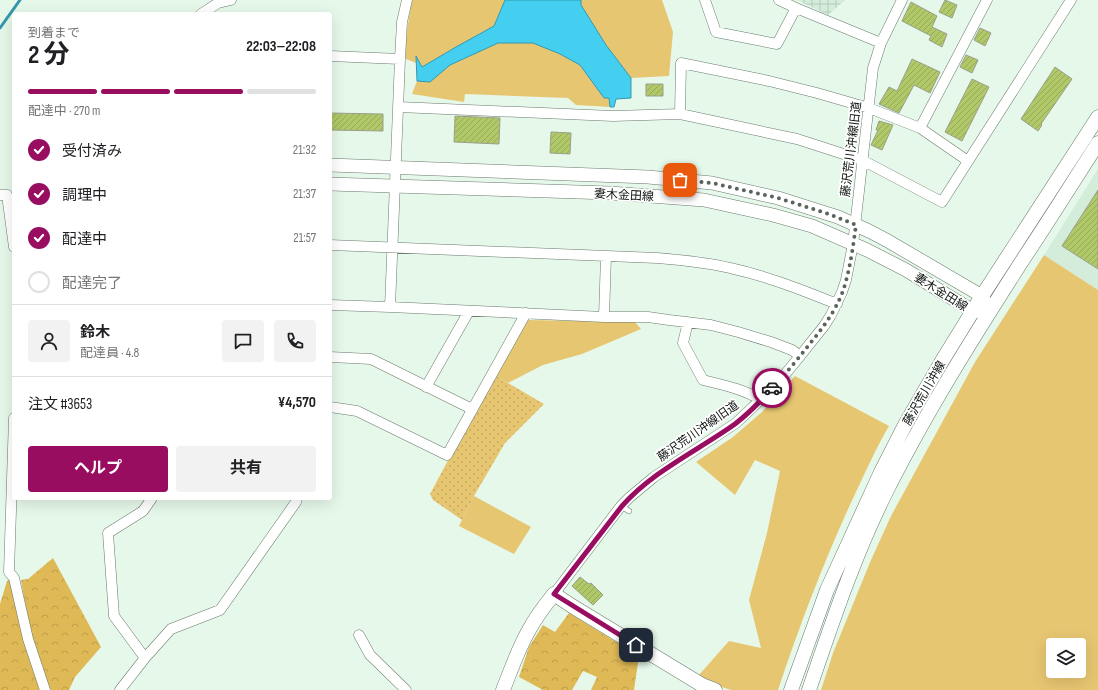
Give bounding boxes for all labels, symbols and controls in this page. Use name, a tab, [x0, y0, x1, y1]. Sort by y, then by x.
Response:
text: 到着まで	[28, 25, 80, 41]
text: 22:03–22:08	[246, 37, 316, 56]
text: 2 分	[28, 40, 69, 71]
street label: 藤沢荒川沖線旧道	[838, 100, 865, 198]
text: 配達中 · 270 m	[28, 103, 100, 119]
icon: check	[28, 139, 50, 161]
text: 受付済み	[62, 142, 122, 161]
text: 21:32	[293, 142, 316, 158]
pin	[663, 163, 697, 197]
icon: bag	[669, 169, 691, 191]
icon: check	[28, 183, 50, 205]
text: 調理中	[62, 186, 107, 205]
text: 21:37	[293, 186, 316, 202]
street label: 妻木金田線	[594, 186, 654, 205]
icon: check	[28, 227, 50, 249]
text: 配達中	[62, 230, 107, 249]
text: 21:57	[293, 230, 316, 246]
street label: 妻木金田線	[911, 270, 970, 315]
text: 配達完了	[62, 274, 122, 293]
button: person	[28, 320, 70, 362]
button: chat	[222, 320, 264, 362]
button: phone	[274, 320, 316, 362]
text: 鈴木	[80, 323, 110, 342]
text: 配達員 · 4.8	[80, 345, 139, 361]
street label: 藤沢荒川沖線	[900, 358, 949, 428]
courier	[752, 368, 792, 408]
icon: car	[761, 377, 783, 399]
text: ¥4,570	[278, 393, 316, 412]
text: 注文 #3653	[28, 395, 92, 414]
street label: 藤沢荒川沖線旧道	[655, 398, 742, 465]
button: ヘルプ	[28, 446, 168, 492]
button: 共有	[176, 446, 316, 492]
pin	[619, 628, 653, 662]
icon: home	[625, 634, 647, 656]
map controls	[1046, 638, 1086, 678]
button: layers	[1046, 638, 1086, 678]

